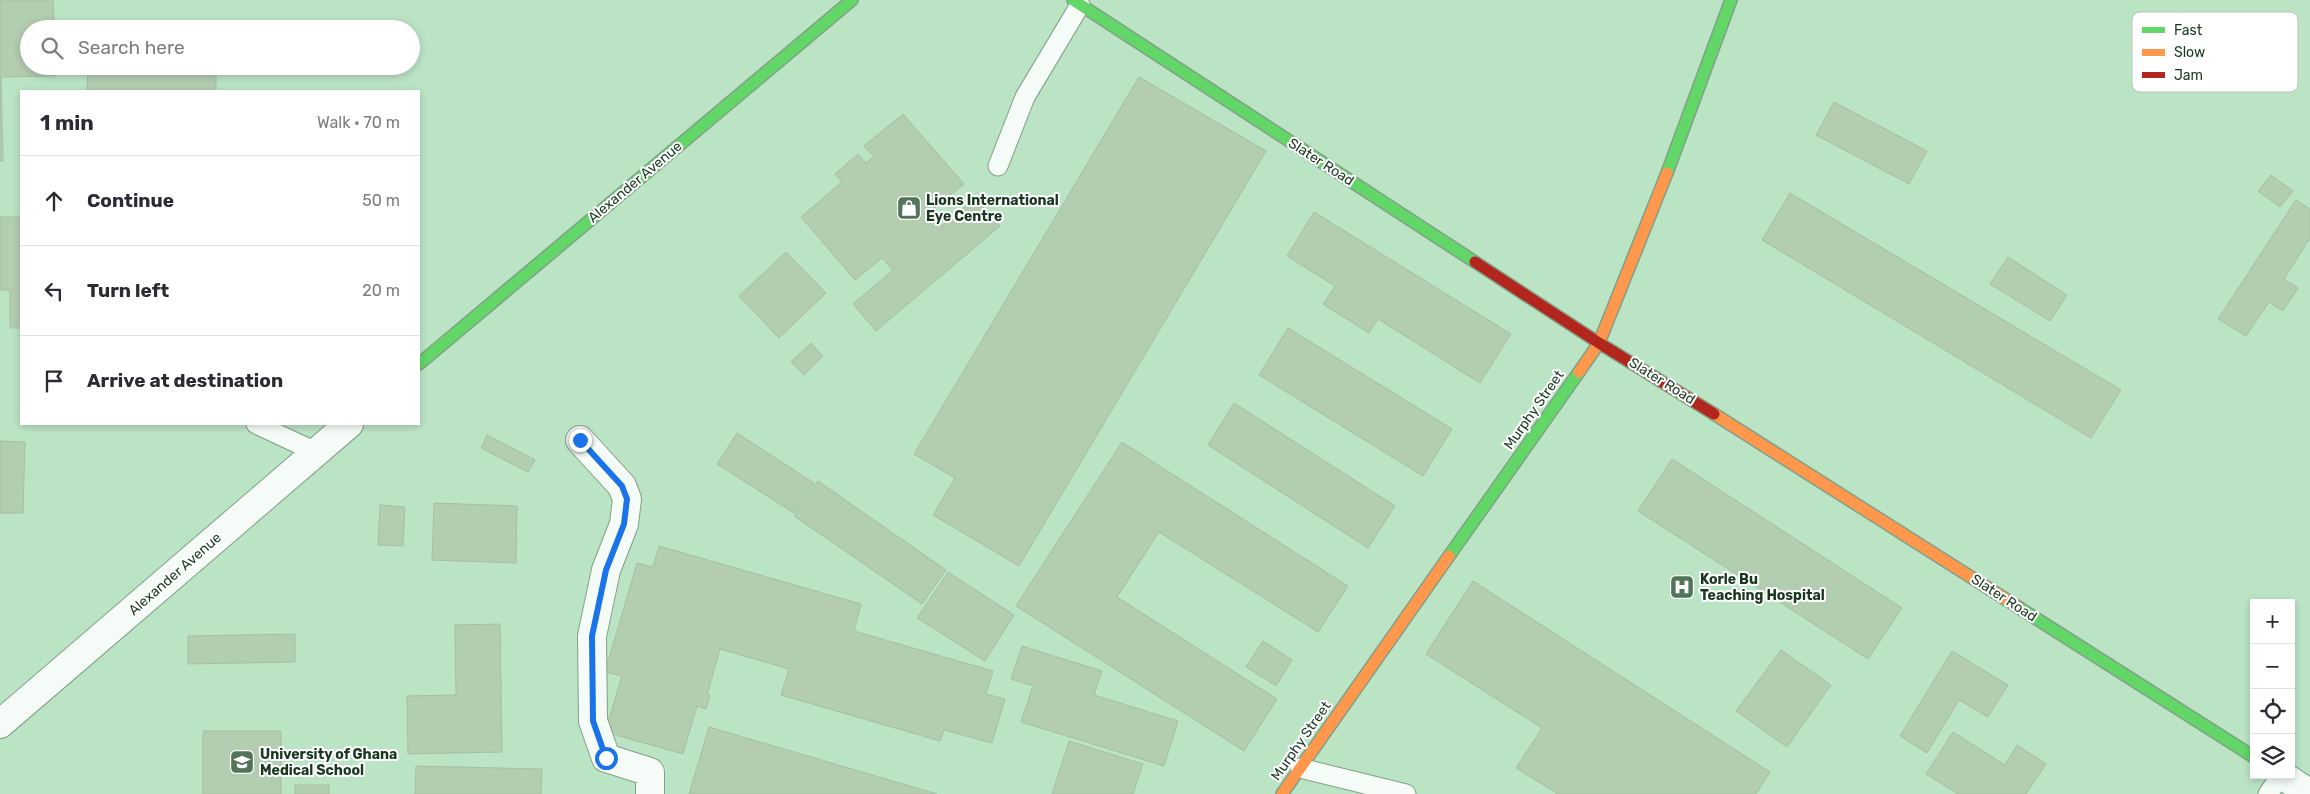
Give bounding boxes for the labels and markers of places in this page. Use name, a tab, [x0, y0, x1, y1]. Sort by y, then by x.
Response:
place label: Lions International Eye Centre	[926, 192, 1059, 225]
shop icon: Lions International Eye Centre	[896, 195, 922, 221]
place label: Korle Bu Teaching Hospital	[1700, 571, 1825, 604]
hospital icon: Korle Bu Teaching Hospital	[1669, 574, 1695, 600]
place label: University of Ghana Medical School	[260, 746, 397, 779]
school or university icon: University of Ghana Medical School	[229, 749, 255, 775]

